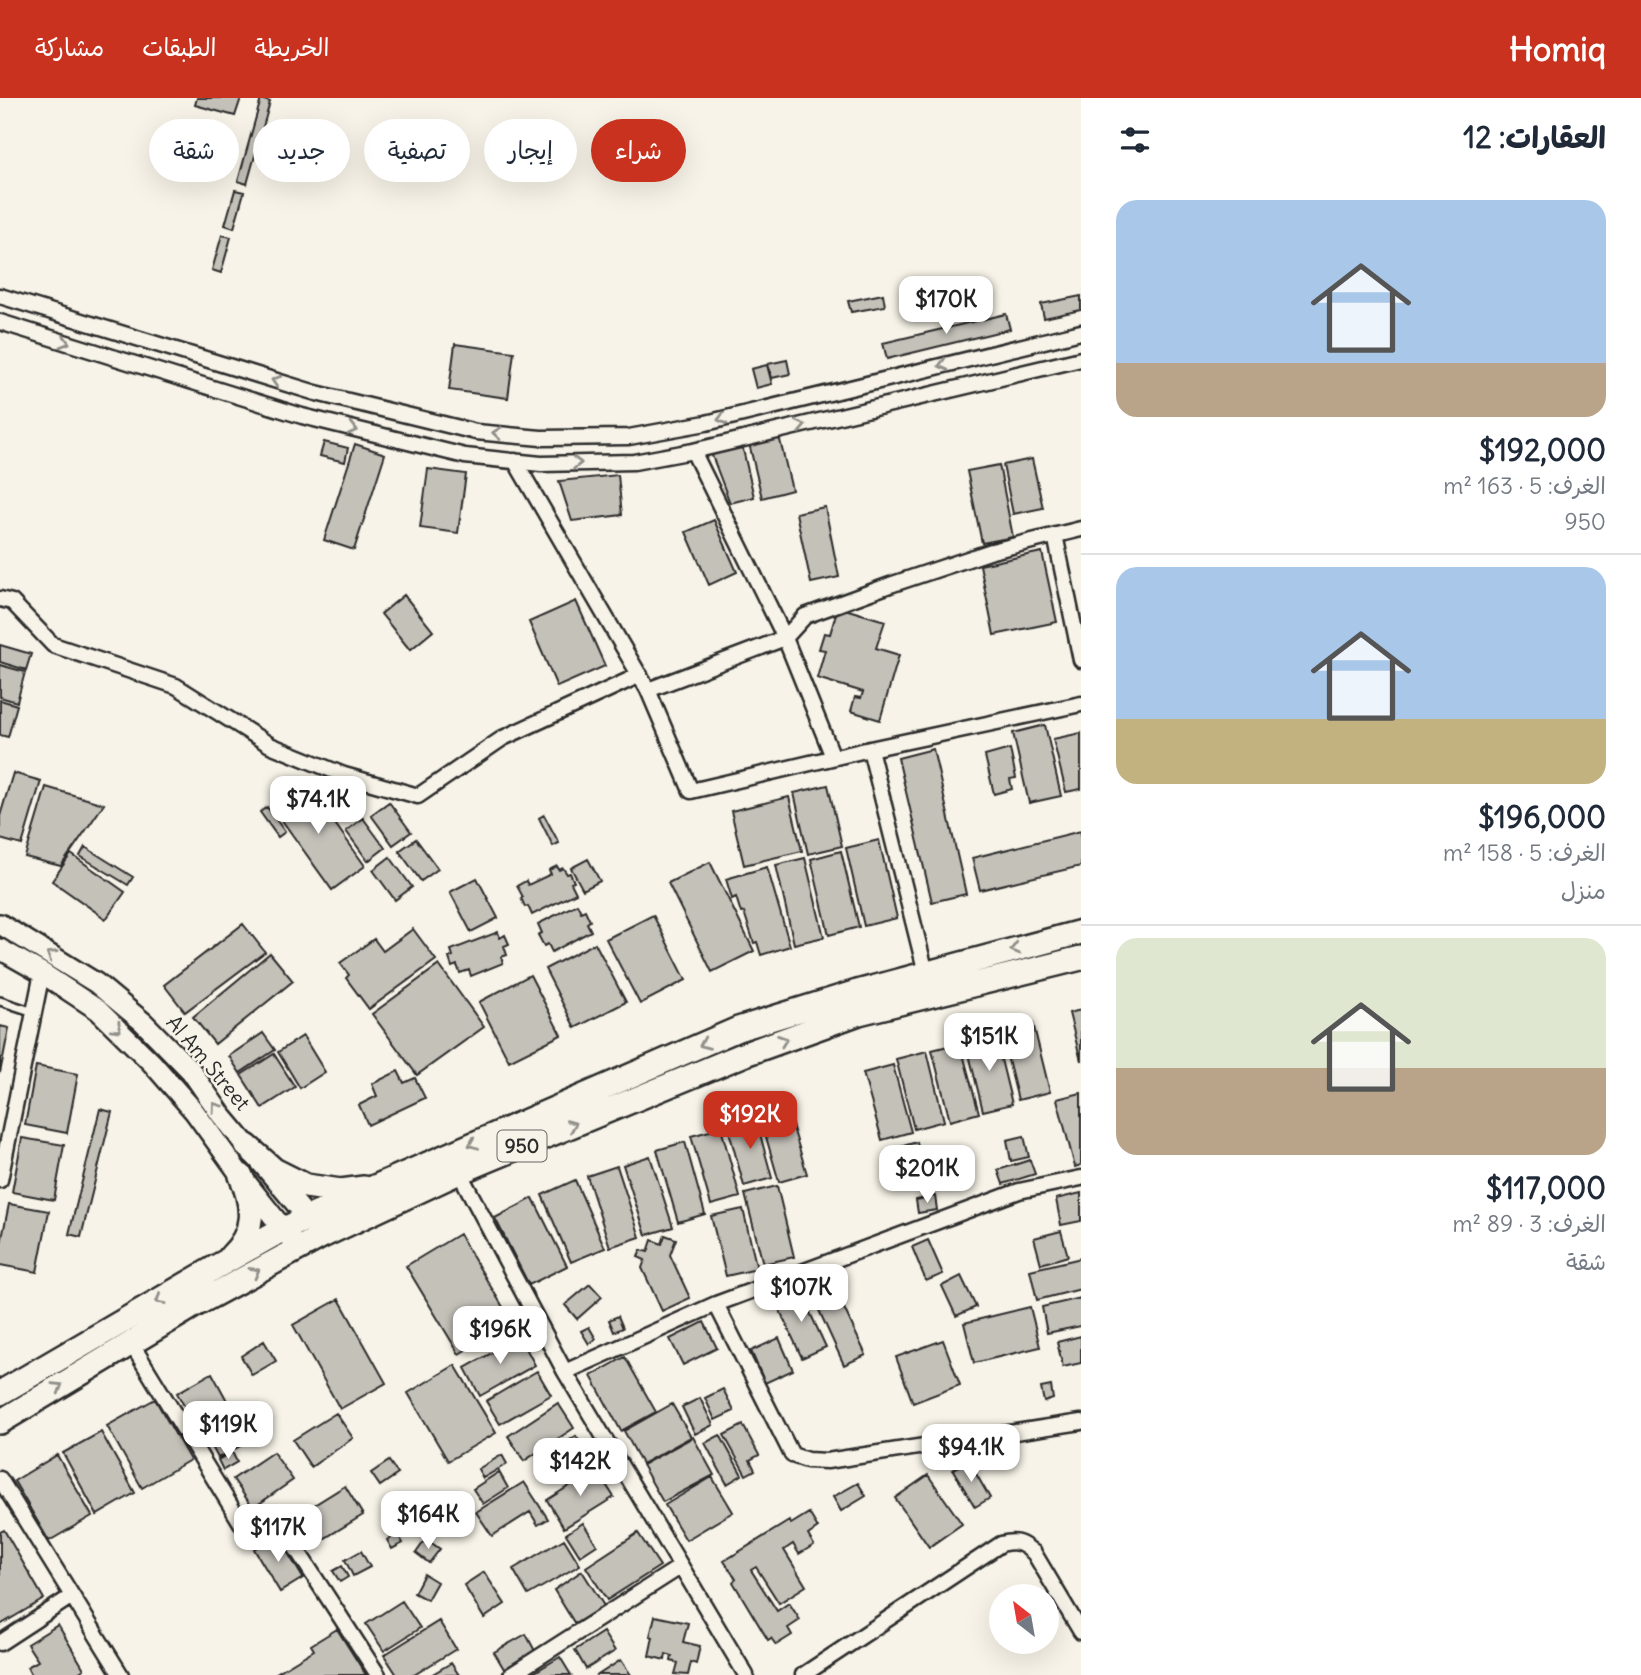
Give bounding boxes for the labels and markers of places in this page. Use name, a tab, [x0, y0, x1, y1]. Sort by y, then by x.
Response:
pin: $170K	[897, 276, 995, 336]
pin: $74.1K	[261, 776, 375, 836]
pin: $151K	[940, 1014, 1038, 1073]
pin: $192K	[701, 1091, 799, 1151]
pin: $201K	[878, 1146, 976, 1205]
pin: $107K	[752, 1264, 850, 1324]
pin: $196K	[451, 1306, 549, 1366]
pin: $119K	[179, 1402, 277, 1461]
pin: $94.1K	[914, 1424, 1028, 1484]
pin: $142K	[531, 1438, 629, 1498]
pin: $164K	[379, 1492, 477, 1551]
pin: $117K	[229, 1504, 327, 1564]

